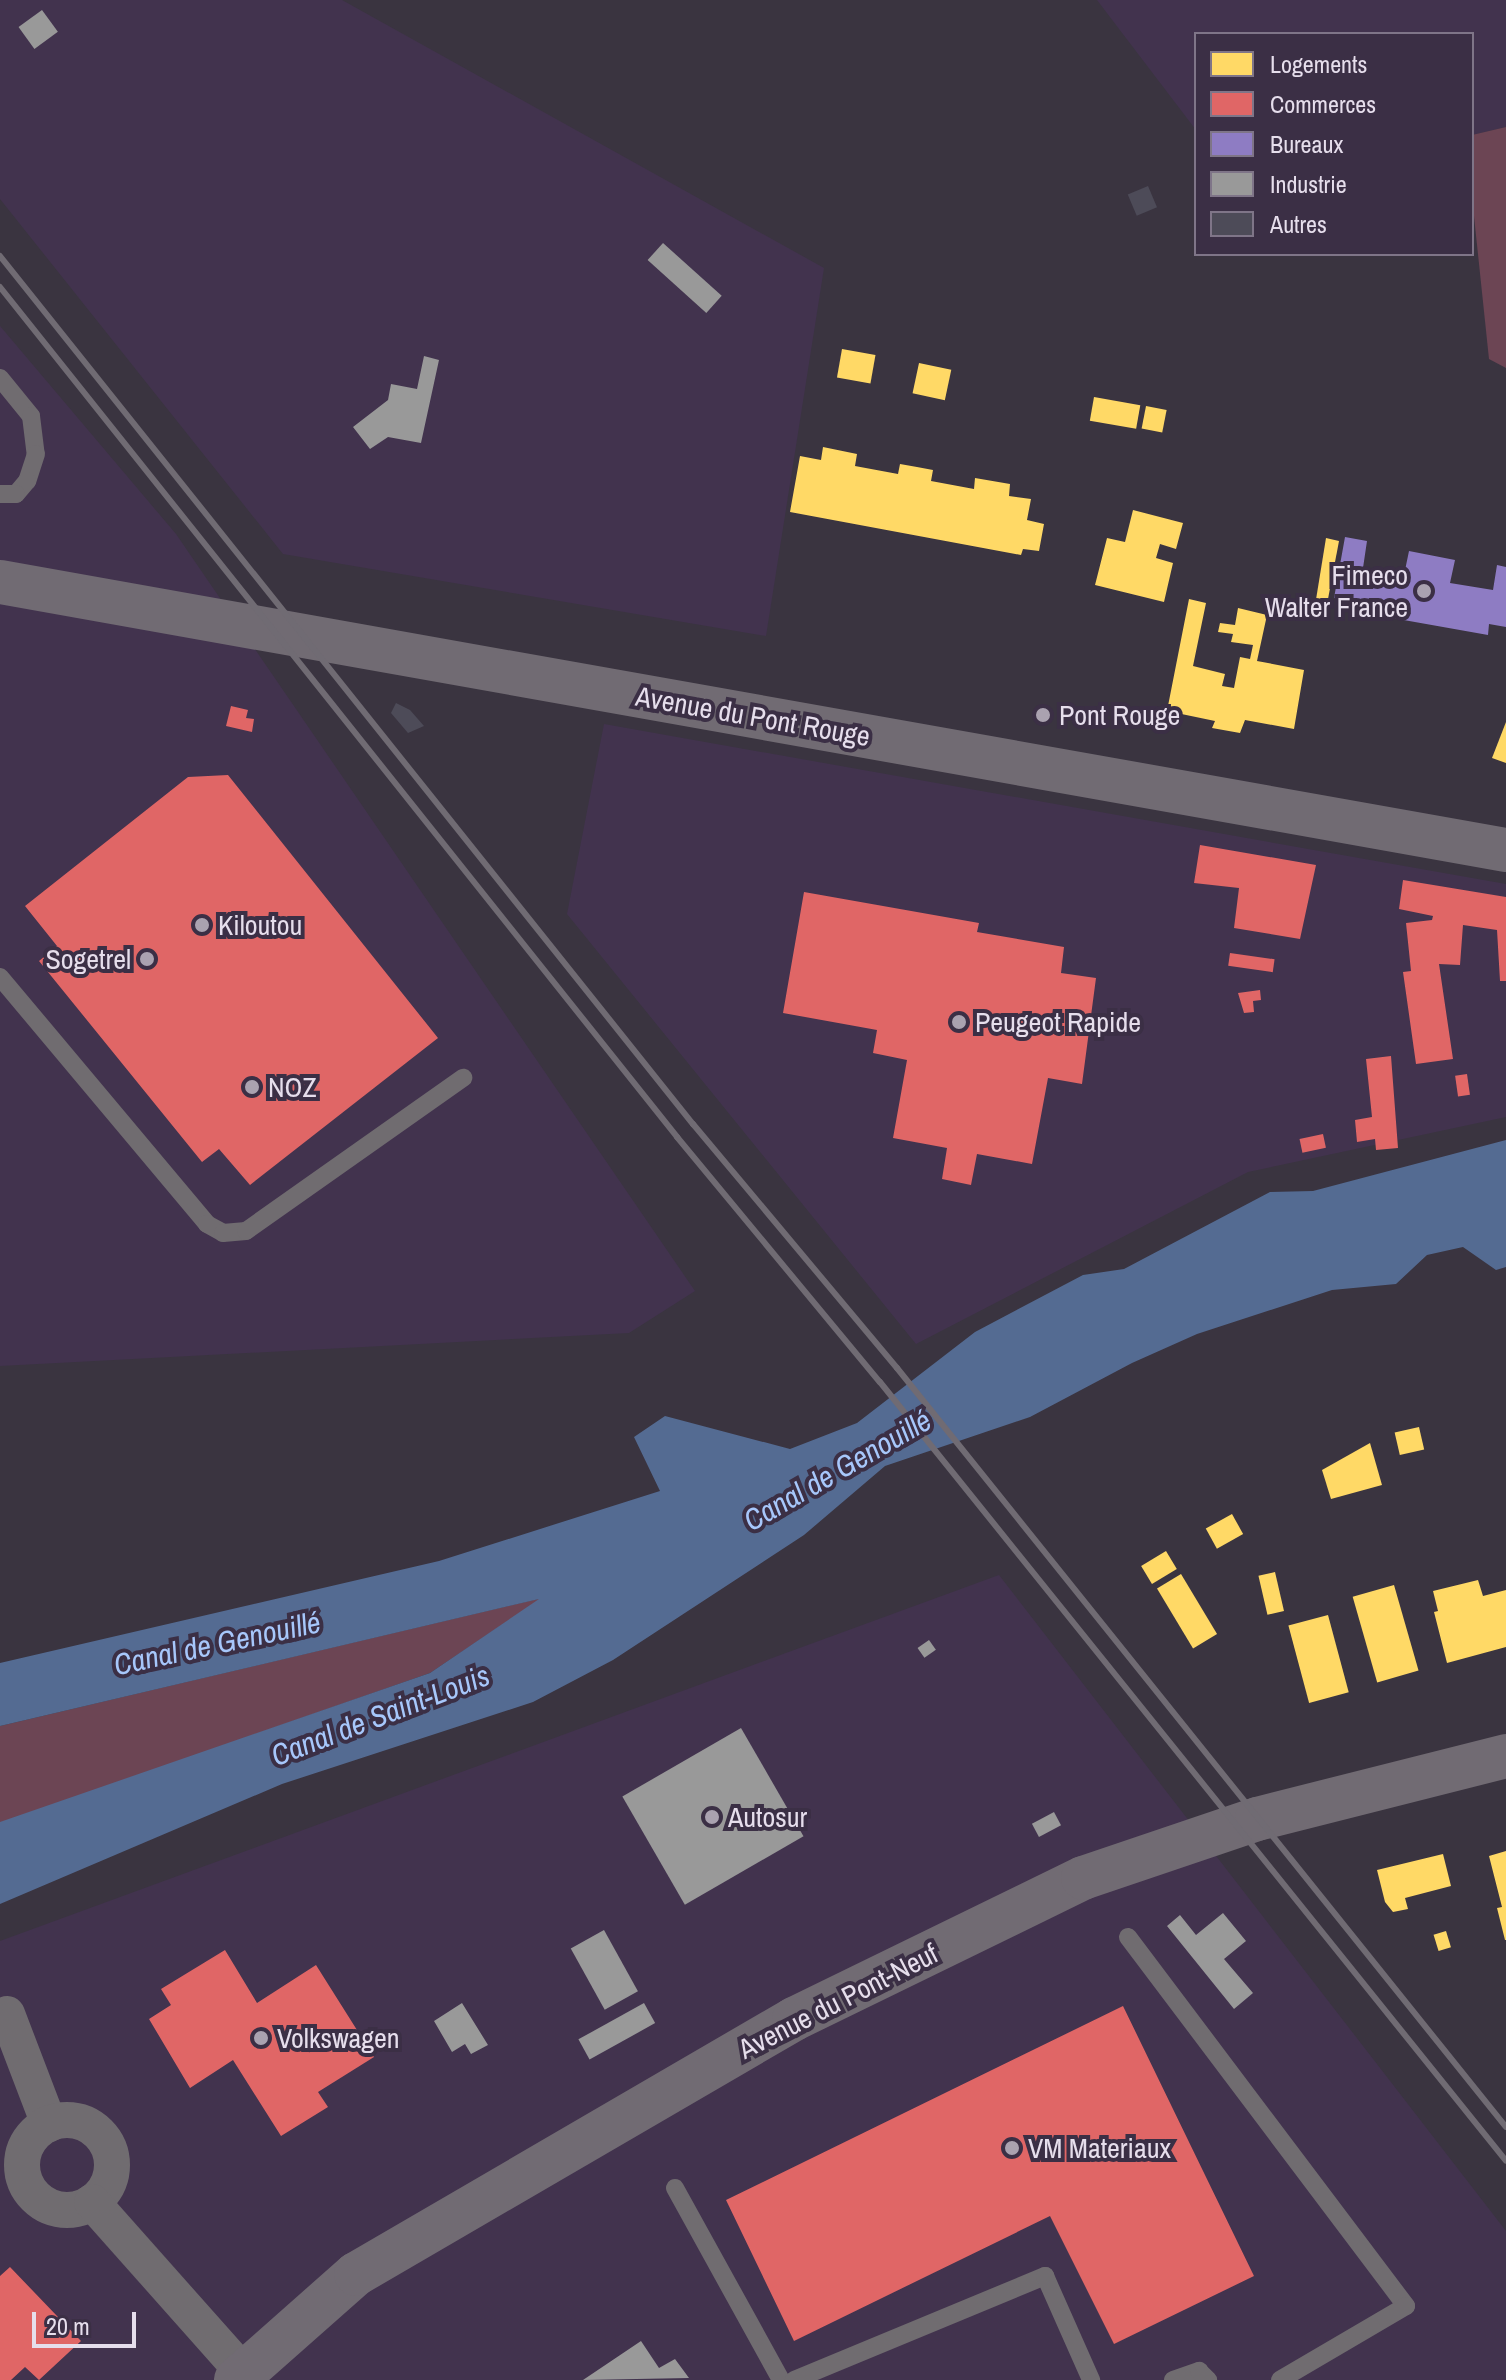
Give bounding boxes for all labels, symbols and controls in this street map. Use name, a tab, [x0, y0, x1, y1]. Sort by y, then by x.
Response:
legend	[1194, 32, 1474, 256]
text: Logements	[1270, 48, 1367, 80]
text: Commerces	[1270, 88, 1376, 120]
text: Bureaux	[1270, 128, 1343, 160]
text: Industrie	[1270, 168, 1347, 200]
text: Autres	[1270, 208, 1327, 240]
place label: Fimeco Walter France	[1265, 558, 1408, 624]
marker: Fimeco Walter France	[1415, 582, 1433, 600]
street label: Avenue du Pont Rouge	[633, 679, 873, 753]
place label: Pont Rouge	[1059, 698, 1180, 732]
marker: Pont Rouge	[1034, 706, 1052, 724]
place label: Kiloutou	[218, 908, 302, 942]
marker: Kiloutou	[193, 916, 211, 934]
place label: Sogetrel	[45, 942, 131, 976]
marker: Sogetrel	[138, 950, 156, 968]
place label: Peugeot Rapide	[975, 1005, 1141, 1039]
marker: Peugeot Rapide	[950, 1013, 968, 1031]
place label: NOZ	[268, 1070, 316, 1104]
marker: NOZ	[243, 1078, 261, 1096]
water label: Canal de Genouillé	[737, 1402, 937, 1538]
water label: Canal de Genouillé	[110, 1604, 324, 1682]
water label: Canal de Saint-Louis	[266, 1657, 494, 1773]
place label: Autosur	[728, 1800, 807, 1834]
marker: Autosur	[703, 1808, 721, 1826]
street label: Avenue du Pont-Neuf	[733, 1936, 943, 2066]
place label: Volkswagen	[277, 2021, 400, 2055]
marker: Volkswagen	[252, 2029, 270, 2047]
place label: VM Materiaux	[1028, 2131, 1171, 2165]
marker: VM Materiaux	[1003, 2139, 1021, 2157]
scale bar	[36, 2296, 140, 2346]
text: 20 m	[46, 2310, 90, 2342]

